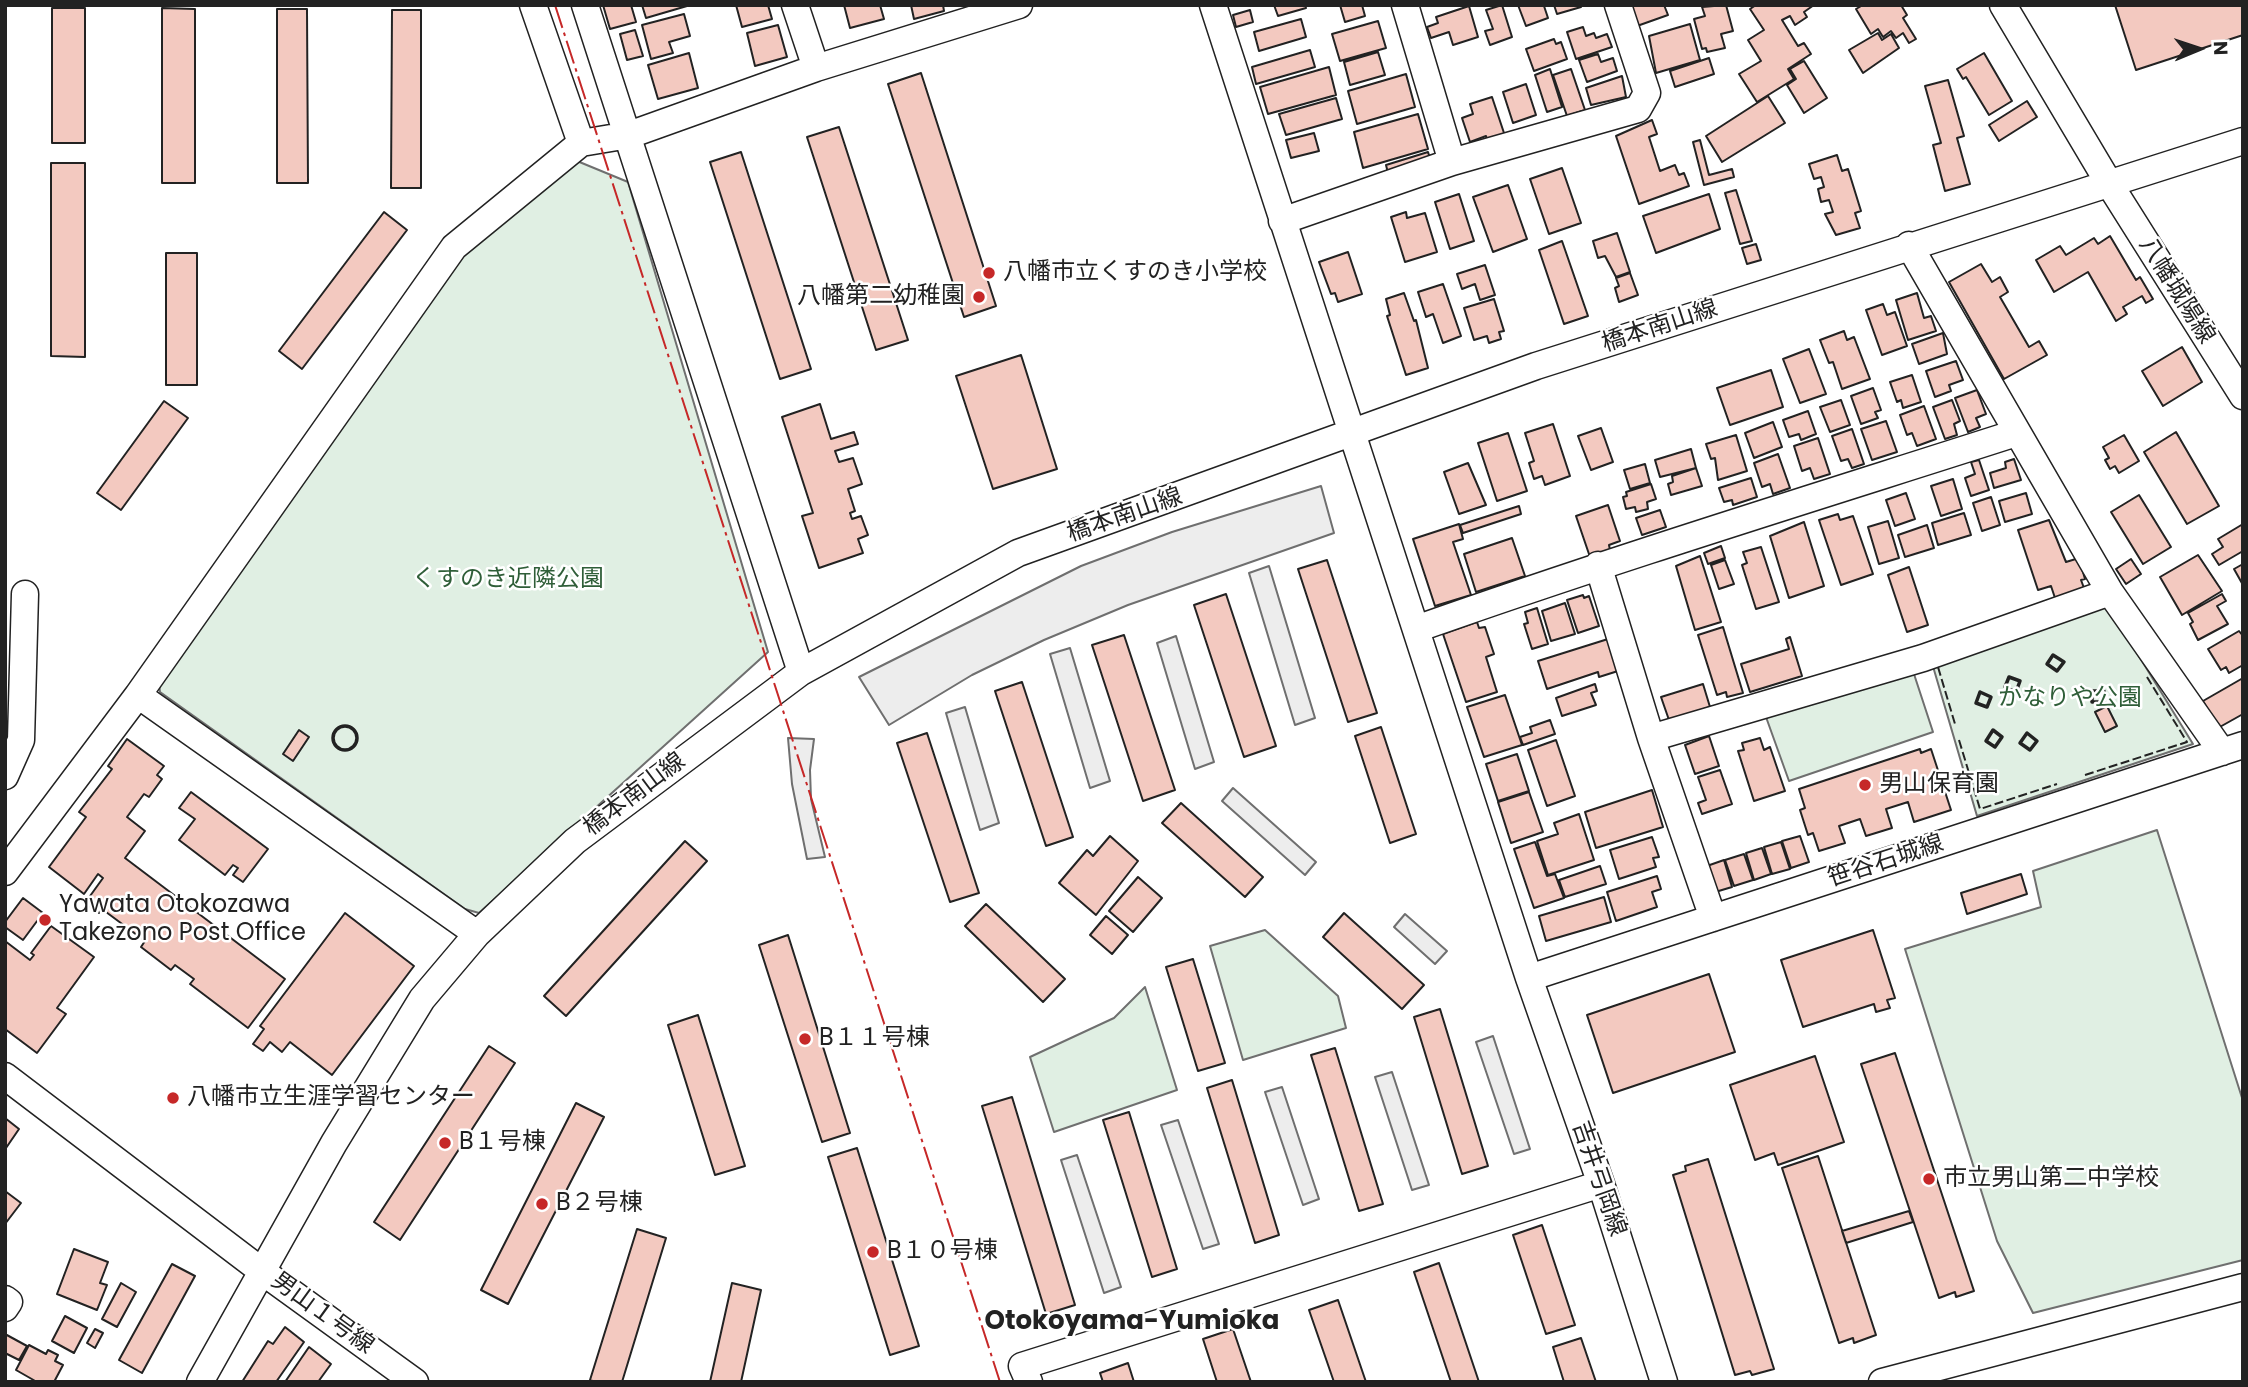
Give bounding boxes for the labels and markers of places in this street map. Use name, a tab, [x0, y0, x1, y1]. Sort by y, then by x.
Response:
place label: 八幡市立くすのき小学校	[1003, 259, 1267, 287]
marker: 八幡市立くすのき小学校	[981, 265, 997, 281]
place label: 八幡第二幼稚園	[797, 283, 965, 311]
marker: 八幡第二幼稚園	[971, 289, 987, 305]
place label: 男山保育園	[1879, 771, 1999, 799]
marker: 男山保育園	[1857, 777, 1873, 793]
place label: Yawata Otokozawa Takezono Post Office	[59, 892, 306, 948]
marker: Yawata Otokozawa Takezono Post Office	[37, 912, 53, 928]
place label: B１１号棟	[819, 1025, 930, 1053]
marker: B１１号棟	[797, 1031, 813, 1047]
place label: 八幡市立生涯学習センター	[187, 1084, 475, 1112]
marker: 八幡市立生涯学習センター	[165, 1090, 181, 1106]
place label: B１号棟	[459, 1129, 546, 1157]
marker: B１号棟	[437, 1135, 453, 1151]
place label: 市立男山第二中学校	[1943, 1165, 2159, 1193]
marker: 市立男山第二中学校	[1921, 1171, 1937, 1187]
place label: B２号棟	[556, 1190, 643, 1218]
marker: B２号棟	[534, 1196, 550, 1212]
place label: B１０号棟	[887, 1238, 998, 1266]
marker: B１０号棟	[865, 1244, 881, 1260]

